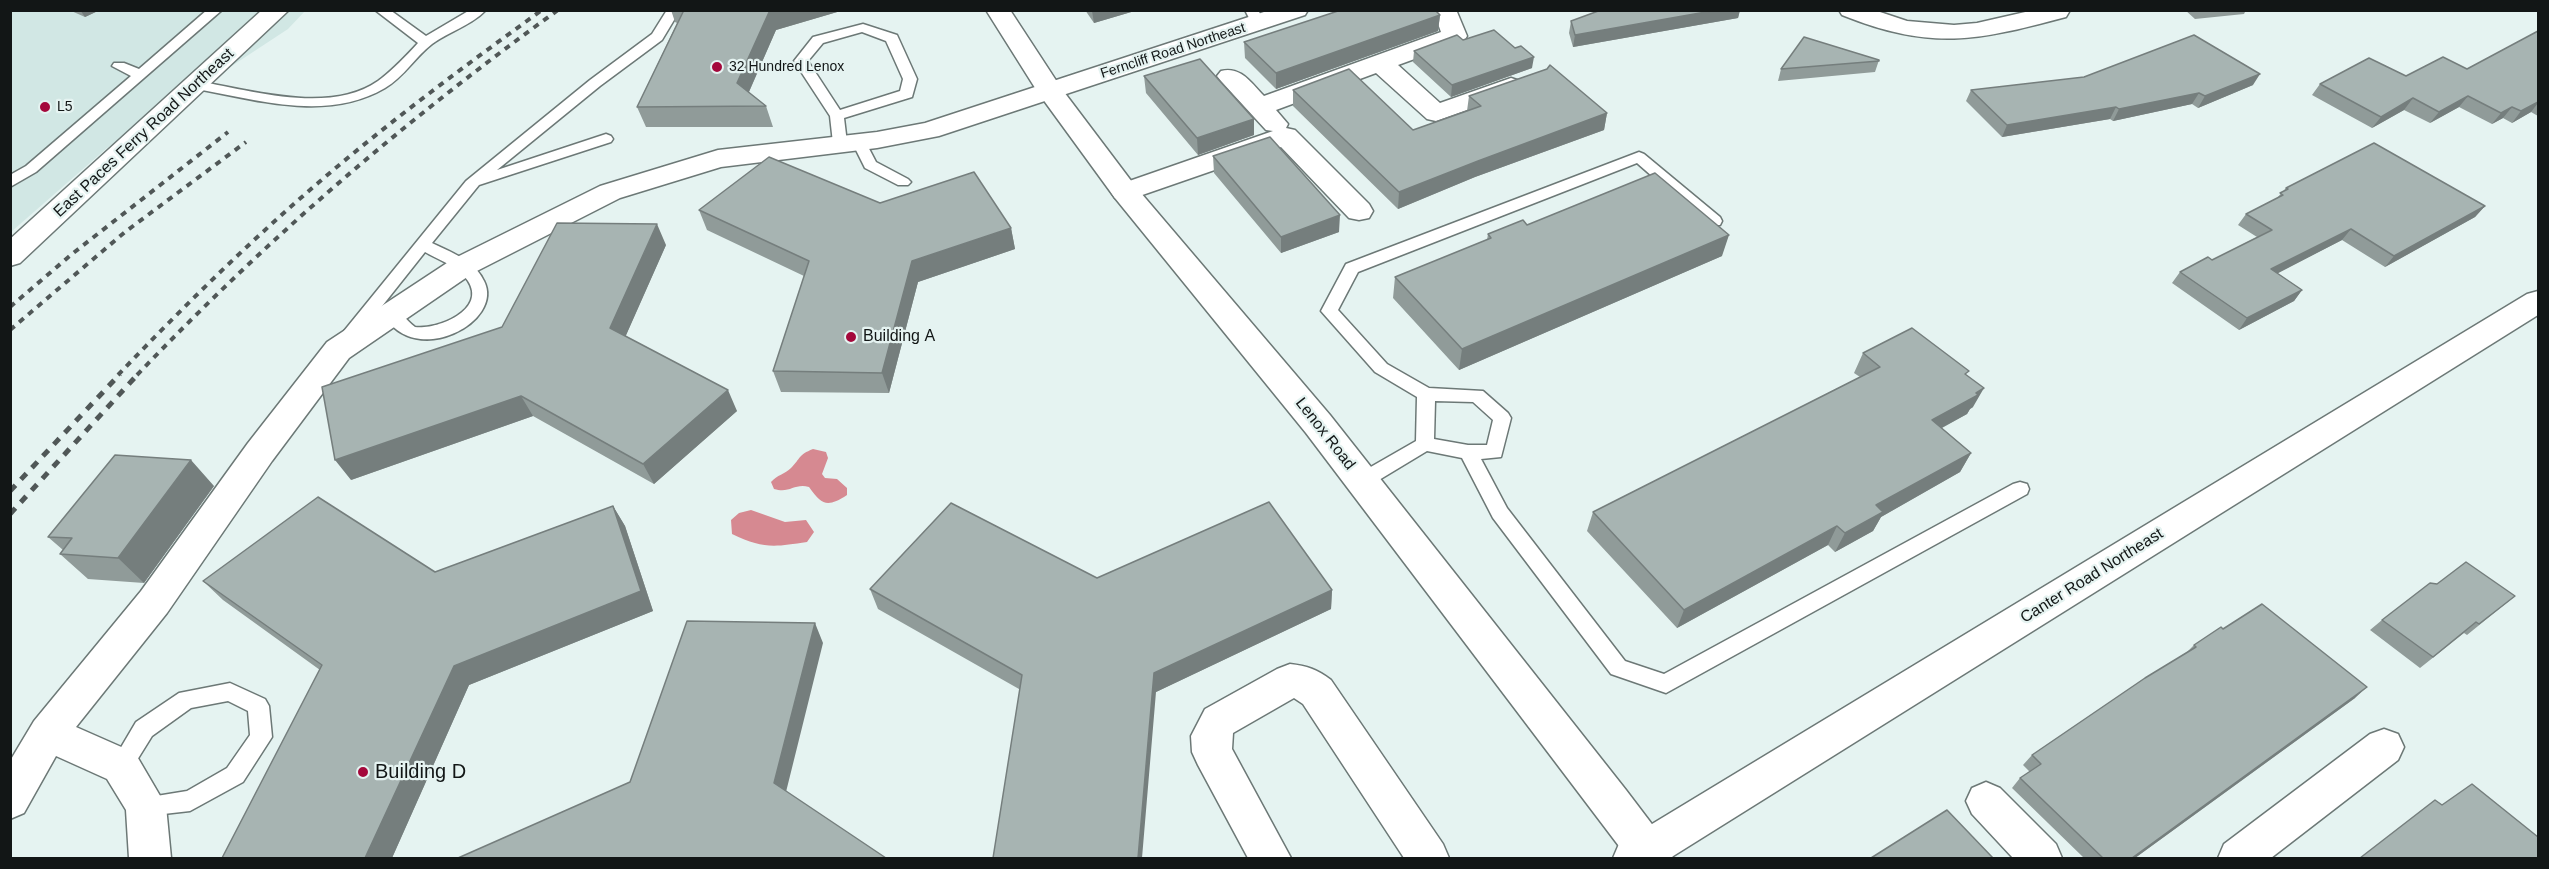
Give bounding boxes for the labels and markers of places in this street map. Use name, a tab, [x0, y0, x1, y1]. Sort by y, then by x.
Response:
place label: 32 Hundred Lenox	[729, 59, 844, 75]
marker: 32 Hundred Lenox	[710, 60, 724, 74]
place label: L5	[57, 99, 73, 115]
marker: L5	[38, 100, 52, 114]
place label: Building A	[863, 327, 935, 347]
marker: Building A	[844, 330, 858, 344]
place label: Building D	[375, 760, 466, 784]
marker: Building D	[356, 765, 370, 779]

